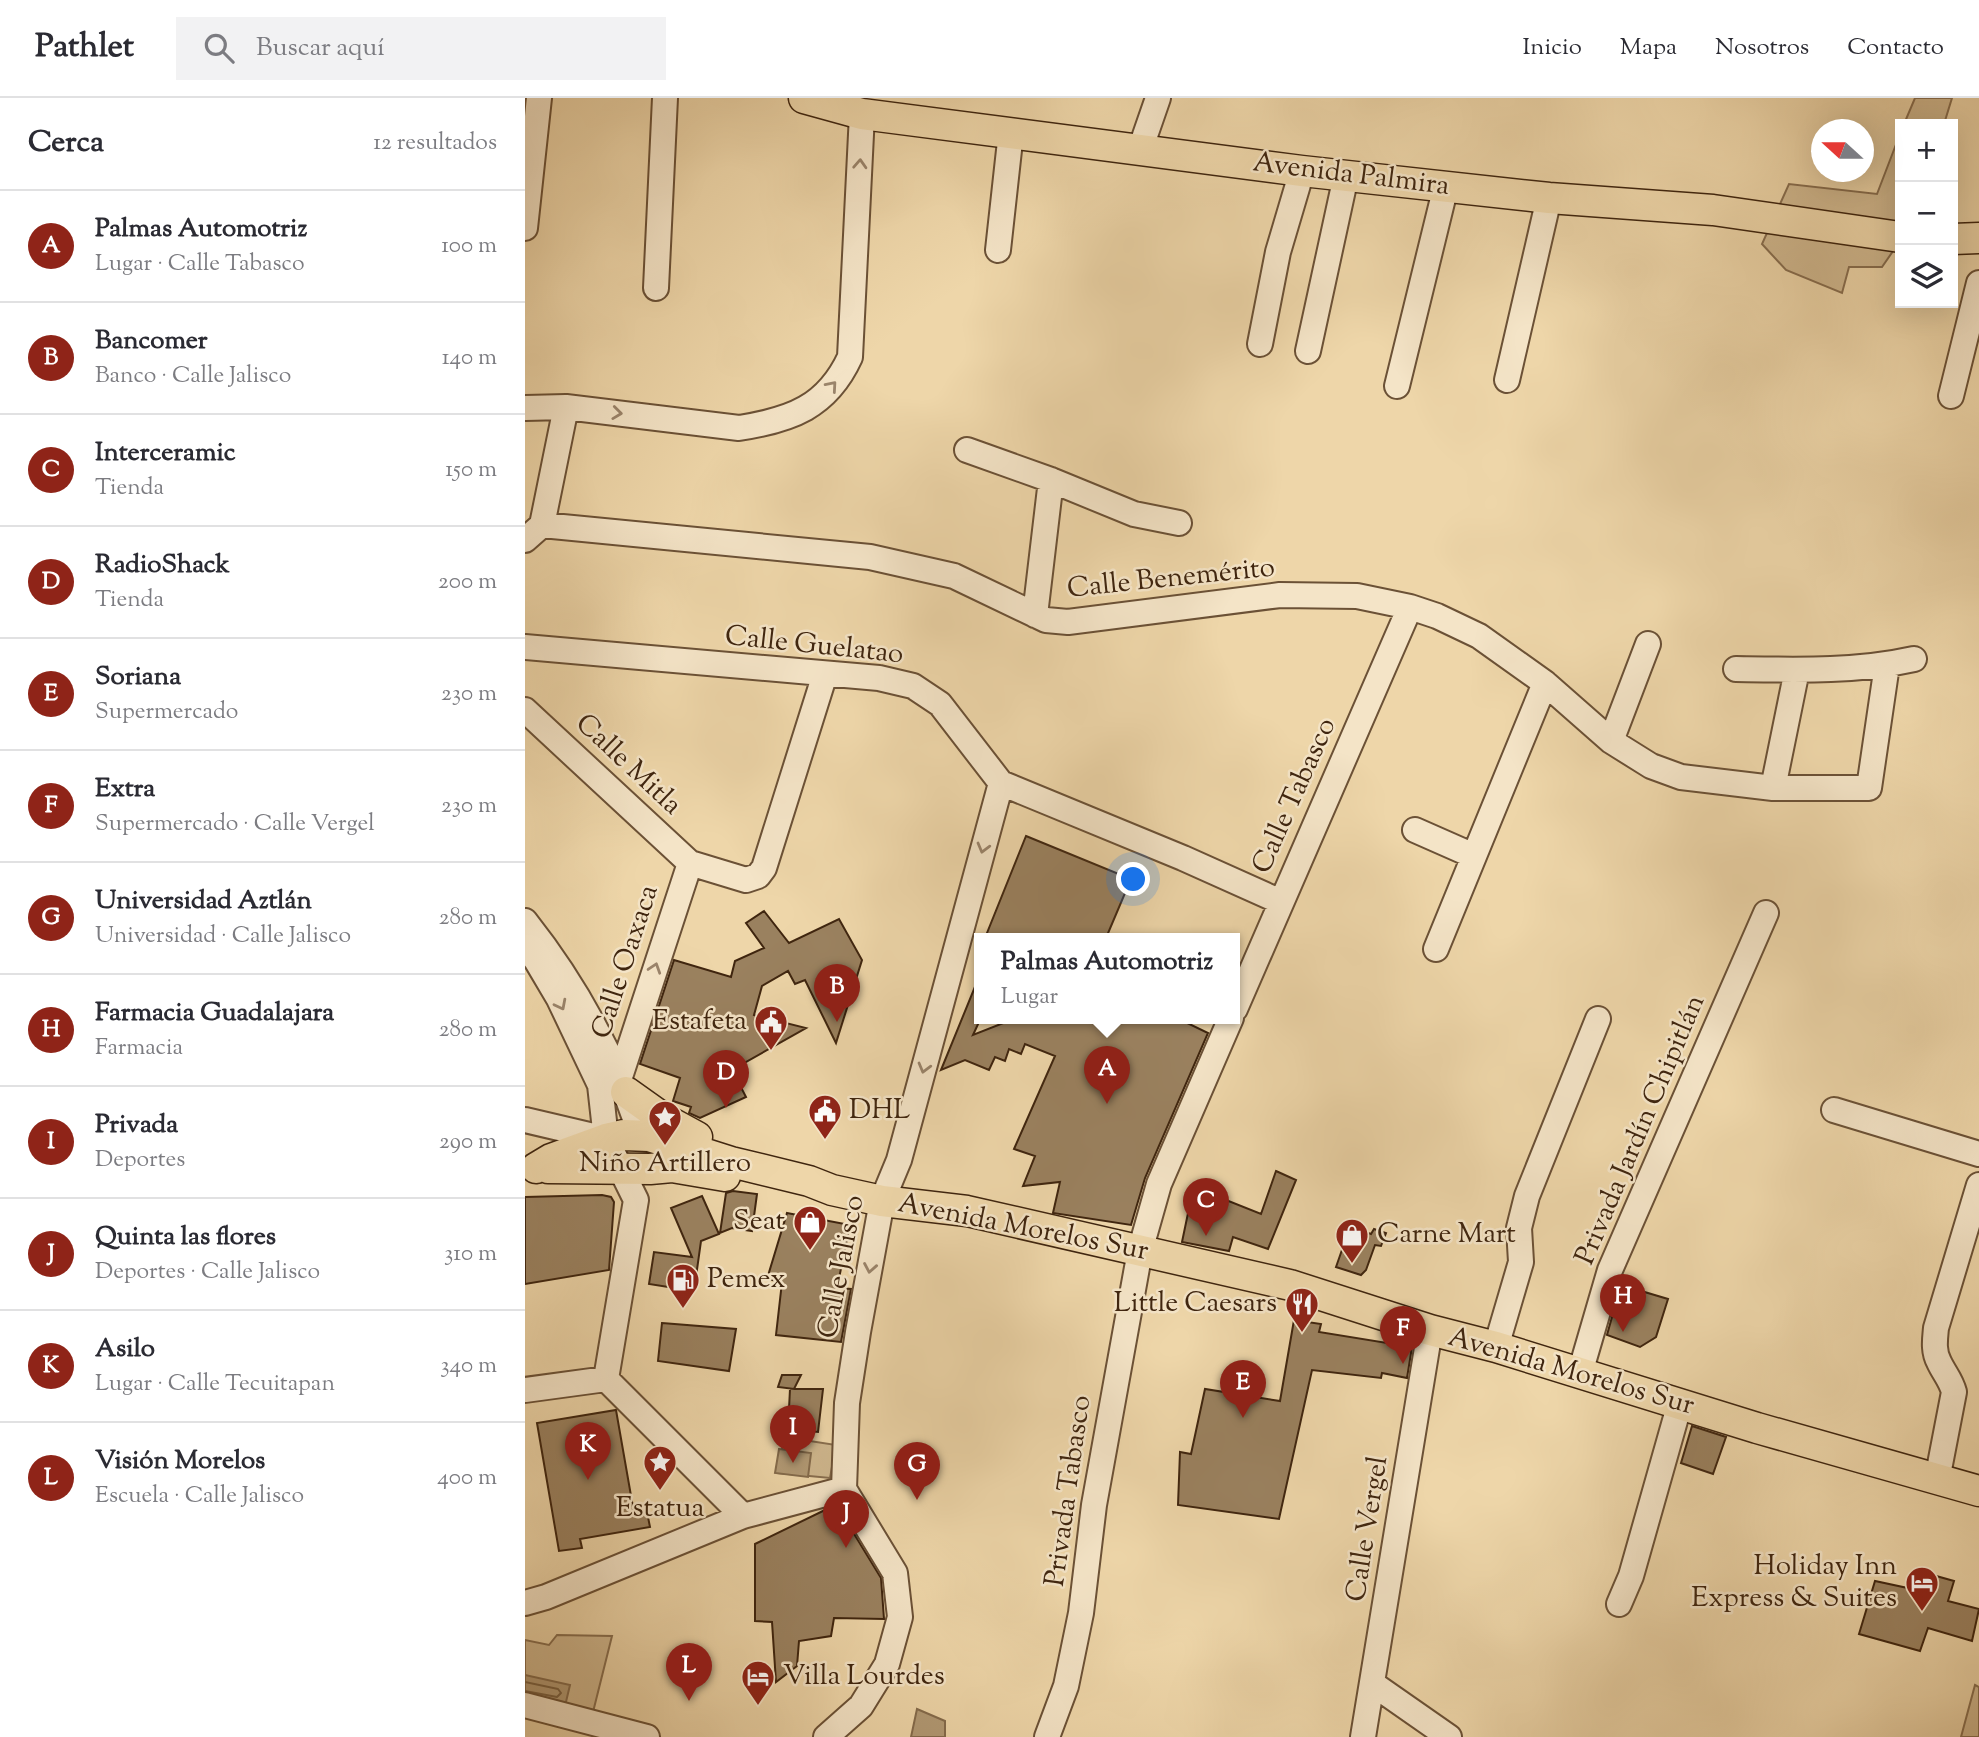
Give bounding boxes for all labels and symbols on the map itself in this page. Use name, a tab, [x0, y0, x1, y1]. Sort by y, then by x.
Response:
north arrow	[1811, 119, 1874, 182]
street label: Avenida Palmira	[1250, 143, 1452, 207]
one-way arrow	[852, 159, 867, 170]
one-way arrow	[824, 382, 837, 395]
one-way arrow	[612, 406, 623, 421]
street label: Calle Benemérito	[1065, 548, 1277, 610]
street label: Calle Guelatao	[723, 617, 905, 675]
street label: Calle Mitla	[566, 705, 690, 825]
street label: Calle Tabasco	[1243, 712, 1347, 880]
one-way arrow	[977, 842, 991, 854]
your location	[1116, 862, 1150, 896]
street label: Calle Oaxaca	[582, 880, 670, 1044]
one-way arrow	[647, 963, 662, 975]
pin: B	[814, 964, 860, 1022]
street label: Privada Jardín Chipitlán	[1566, 989, 1716, 1271]
one-way arrow	[553, 998, 567, 1010]
place label: Estafeta	[652, 1002, 747, 1042]
public building icon: Estafeta	[752, 1003, 790, 1052]
pin: A	[1084, 1046, 1130, 1104]
pin: D	[703, 1050, 749, 1108]
one-way arrow	[918, 1062, 932, 1074]
place label: DHL	[849, 1091, 910, 1131]
public building icon: DHL	[806, 1092, 844, 1141]
place icon: Niño Artillero	[646, 1098, 684, 1147]
place label: Niño Artillero	[579, 1144, 751, 1184]
pin: C	[1183, 1178, 1229, 1236]
street label: Avenida Morelos Sur	[894, 1184, 1152, 1272]
street label: Calle Jalisco	[809, 1192, 875, 1342]
place label: Seat	[733, 1202, 785, 1242]
shop icon: Seat	[791, 1203, 829, 1252]
place label: Carne Mart	[1377, 1215, 1516, 1255]
shop icon: Carne Mart	[1333, 1216, 1371, 1265]
place label: Pemex	[707, 1260, 786, 1300]
fuel station icon: Pemex	[664, 1261, 702, 1310]
one-way arrow	[863, 1262, 878, 1274]
pin: H	[1600, 1274, 1646, 1332]
place label: Little Caesars	[1114, 1284, 1277, 1324]
restaurant icon: Little Caesars	[1283, 1285, 1321, 1334]
pin: F	[1380, 1306, 1426, 1364]
street label: Avenida Morelos Sur	[1443, 1318, 1699, 1426]
pin: E	[1220, 1360, 1266, 1418]
street label: Privada Tabasco	[1036, 1393, 1102, 1589]
pin: I	[770, 1405, 816, 1463]
pin: K	[565, 1422, 611, 1480]
pin: G	[894, 1442, 940, 1500]
place icon: Estatua	[641, 1443, 679, 1492]
street label: Calle Vergel	[1337, 1453, 1399, 1605]
place label: Estatua	[616, 1489, 704, 1529]
pin: J	[823, 1490, 869, 1548]
place label: Holiday Inn Express & Suites	[1691, 1547, 1897, 1619]
hotel icon: Holiday Inn Express & Suites	[1903, 1564, 1941, 1613]
pin: L	[666, 1643, 712, 1701]
place label: Villa Lourdes	[783, 1657, 945, 1697]
hotel icon: Villa Lourdes	[739, 1658, 777, 1707]

